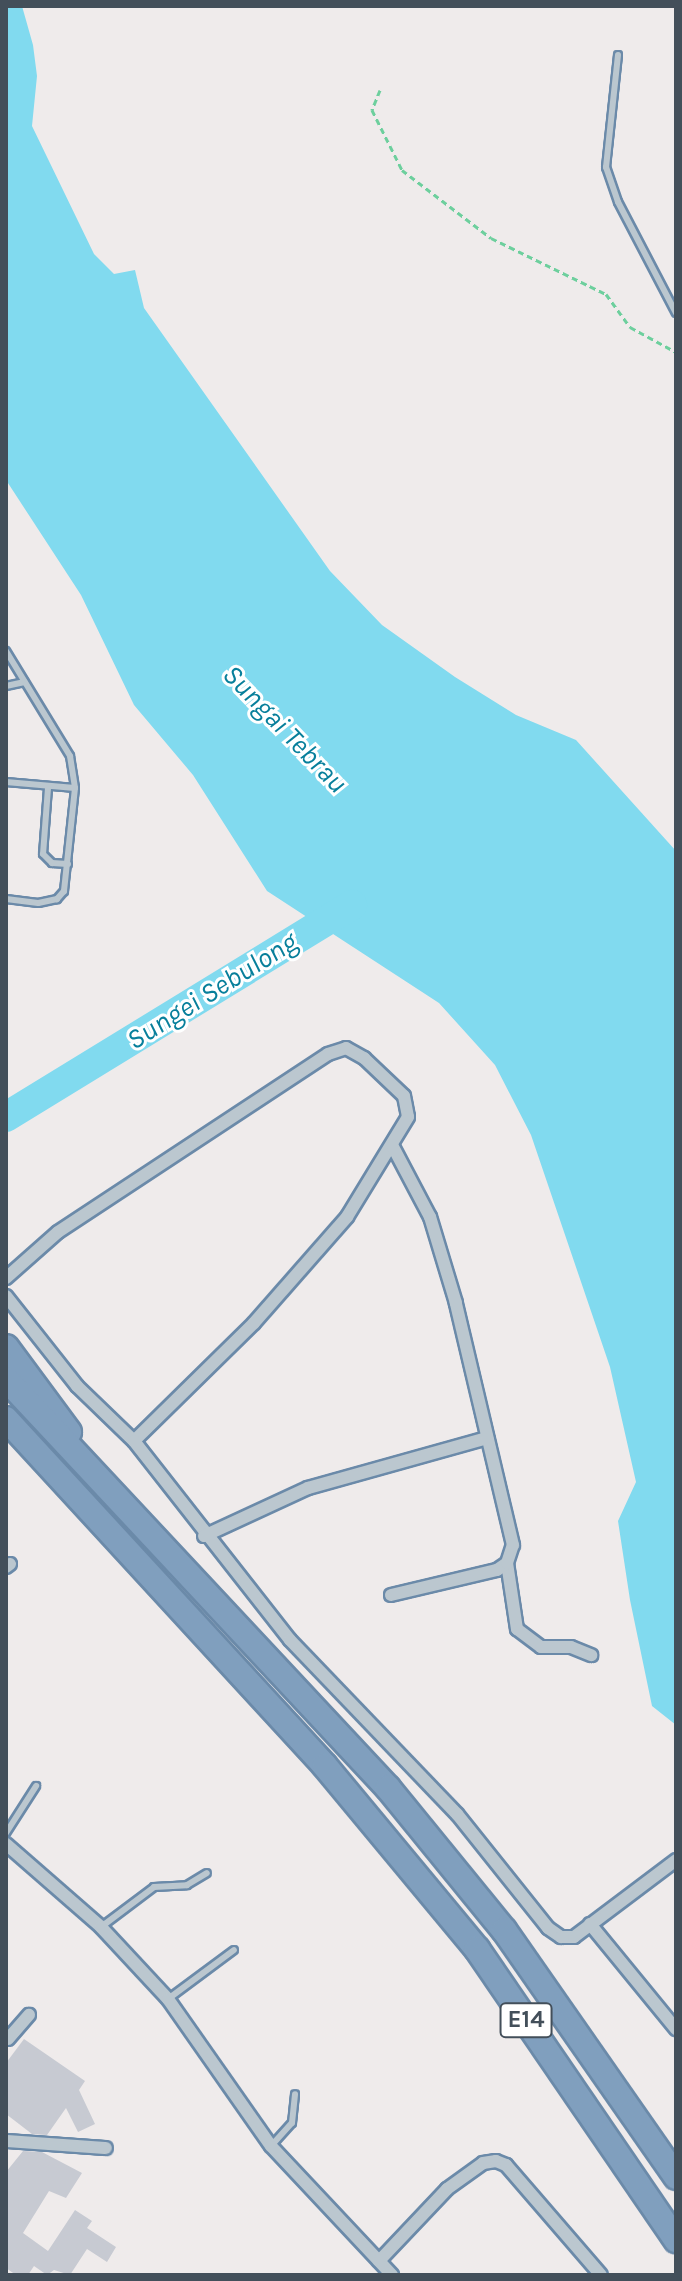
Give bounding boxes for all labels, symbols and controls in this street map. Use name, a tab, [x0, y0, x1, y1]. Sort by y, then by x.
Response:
water label: Sungai Tebrau	[216, 658, 354, 800]
water label: Sungei Sebulong	[120, 925, 304, 1057]
road number: E14	[498, 2000, 554, 2040]

